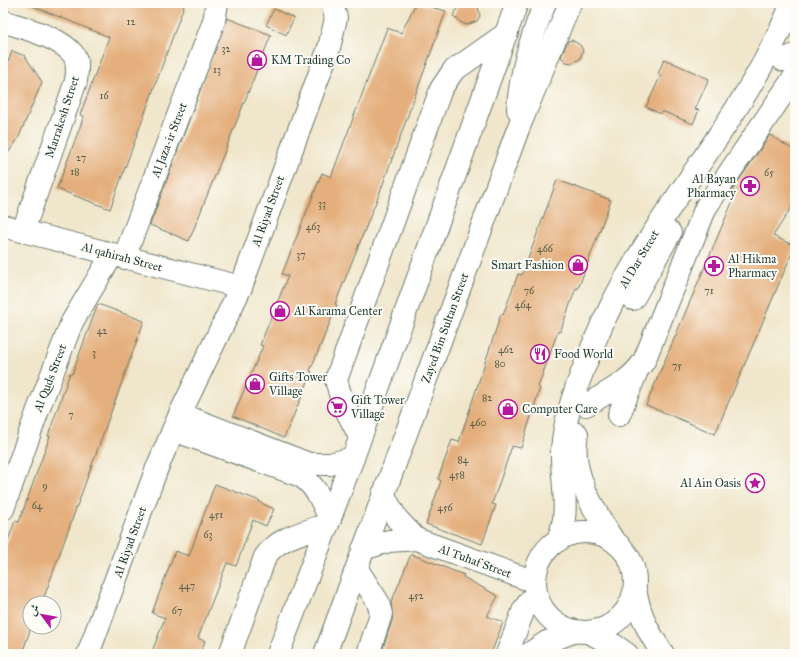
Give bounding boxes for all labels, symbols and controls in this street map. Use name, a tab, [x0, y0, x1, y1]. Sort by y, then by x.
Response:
house number: 12	[127, 16, 136, 28]
house number: 32	[222, 43, 231, 55]
shop icon: KM Trading Co	[246, 49, 268, 71]
place label: KM Trading Co	[271, 53, 350, 68]
house number: 13	[213, 64, 221, 76]
street label: Marrakesh Street	[42, 74, 82, 160]
house number: 16	[99, 90, 109, 102]
street label: Al Jaza-ir Street	[148, 100, 191, 181]
house number: 27	[76, 152, 86, 164]
house number: 18	[70, 166, 80, 178]
house number: 65	[764, 167, 774, 179]
place label: Al Bayan Pharmacy	[687, 172, 737, 200]
street label: Al Riyad Street	[248, 173, 288, 249]
pharmacy icon: Al Bayan Pharmacy	[739, 175, 761, 197]
house number: 33	[318, 198, 326, 210]
house number: 463	[306, 221, 320, 233]
street label: Al Dar Street	[616, 227, 662, 291]
street label: Al qahirah Street	[79, 239, 165, 276]
house number: 466	[537, 243, 554, 255]
house number: 37	[296, 249, 306, 261]
place label: Al Hikma Pharmacy	[727, 252, 777, 280]
shop icon: Smart Fashion	[567, 254, 589, 276]
pharmacy icon: Al Hikma Pharmacy	[703, 255, 725, 277]
place label: Smart Fashion	[491, 258, 564, 272]
street label: Zayed Bin Sultan Street	[419, 270, 472, 385]
house number: 76	[524, 285, 535, 297]
house number: 71	[704, 285, 714, 297]
house number: 464	[515, 299, 532, 311]
shop icon: Al Karama Center	[269, 300, 291, 322]
place label: Al Karama Center	[293, 304, 383, 318]
house number: 42	[97, 325, 107, 337]
street label: Al Quds Street	[30, 341, 70, 415]
restaurant icon: Food World	[529, 343, 551, 365]
house number: 462	[498, 344, 514, 356]
house number: 3	[92, 347, 96, 359]
place label: Food World	[554, 347, 613, 361]
house number: 80	[494, 358, 506, 370]
house number: 75	[672, 360, 682, 372]
place label: Gifts Tower Village	[268, 370, 327, 399]
shop icon: Gifts Tower Village	[244, 373, 266, 395]
house number: 82	[482, 392, 492, 404]
place label: Gift Tower Village	[350, 393, 405, 422]
supermarket icon: Gift Tower Village	[326, 396, 348, 418]
shop icon: Computer Care	[497, 398, 519, 420]
place label: Computer Care	[522, 402, 598, 416]
house number: 7	[68, 409, 74, 421]
house number: 460	[470, 417, 486, 429]
house number: 84	[458, 454, 469, 466]
house number: 458	[449, 469, 465, 481]
place icon: Al Ain Oasis	[744, 472, 766, 494]
place label: Al Ain Oasis	[679, 476, 741, 490]
house number: 9	[42, 480, 48, 492]
house number: 64	[32, 500, 43, 512]
house number: 456	[437, 502, 454, 514]
street label: Al Riyad Street	[110, 504, 150, 580]
house number: 451	[209, 509, 223, 521]
house number: 63	[203, 529, 213, 541]
street label: Al Tuhaf Street	[436, 541, 514, 581]
house number: 447	[179, 580, 195, 592]
house number: 452	[408, 590, 424, 602]
north arrow	[22, 595, 62, 635]
text: ش	[26, 602, 42, 618]
house number: 67	[172, 605, 182, 617]

